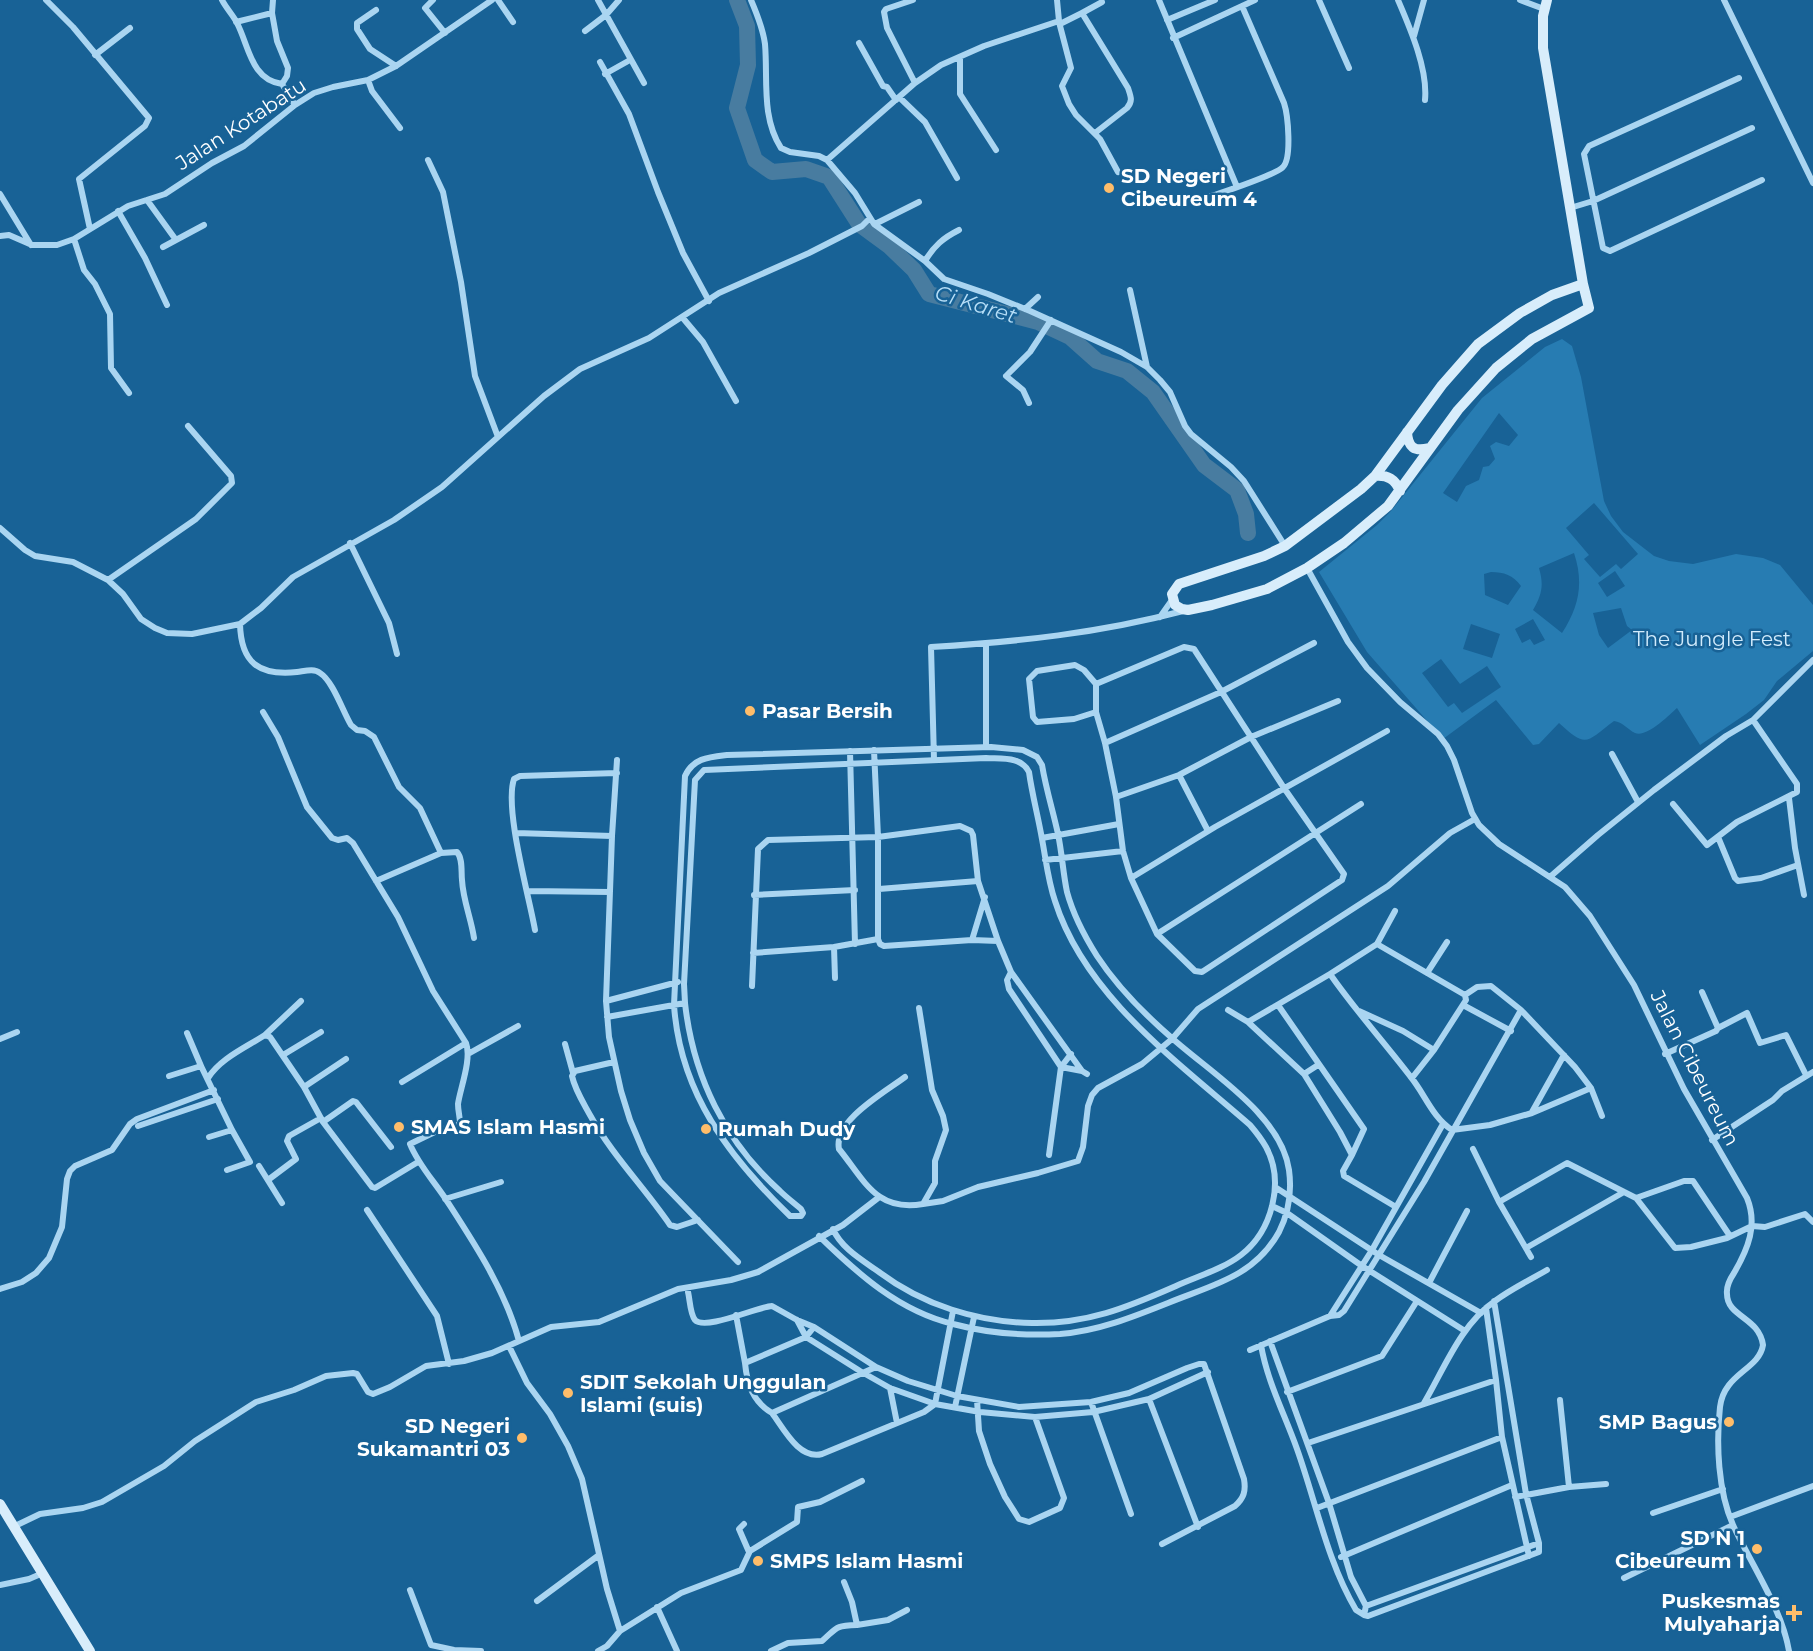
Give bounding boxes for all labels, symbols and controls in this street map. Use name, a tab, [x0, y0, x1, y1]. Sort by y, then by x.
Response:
street label: Jalan Kotabatu	[171, 73, 311, 176]
place label: SD Negeri Cibeureum 4	[1121, 164, 1257, 211]
marker: SD Negeri Cibeureum 4	[1102, 181, 1116, 195]
water label: Ci Karet	[932, 280, 1020, 328]
park label: The Jungle Fest	[1633, 627, 1791, 651]
place label: Pasar Bersih	[762, 699, 893, 723]
marker: Pasar Bersih	[743, 704, 757, 718]
street label: Jalan Cibeureum	[1645, 986, 1744, 1150]
place label: SMAS Islam Hasmi	[411, 1115, 605, 1139]
place label: Rumah Dudy	[718, 1117, 856, 1141]
marker: SMAS Islam Hasmi	[392, 1120, 406, 1134]
marker: Rumah Dudy	[699, 1122, 713, 1136]
place label: SDIT Sekolah Unggulan Islami (suis)	[580, 1370, 826, 1417]
marker: SDIT Sekolah Unggulan Islami (suis)	[561, 1386, 575, 1400]
place label: SMP Bagus	[1599, 1410, 1717, 1434]
place label: SD Negeri Sukamantri 03	[357, 1414, 510, 1461]
marker: SMP Bagus	[1722, 1415, 1736, 1429]
marker: SD Negeri Sukamantri 03	[515, 1431, 529, 1445]
place label: SD N 1 Cibeureum 1	[1615, 1526, 1745, 1573]
marker: SD N 1 Cibeureum 1	[1750, 1542, 1764, 1556]
place label: SMPS Islam Hasmi	[770, 1549, 963, 1573]
marker: SMPS Islam Hasmi	[751, 1554, 765, 1568]
place label: Puskesmas Mulyaharja	[1661, 1589, 1780, 1636]
marker: Puskesmas Mulyaharja	[1785, 1604, 1803, 1622]

